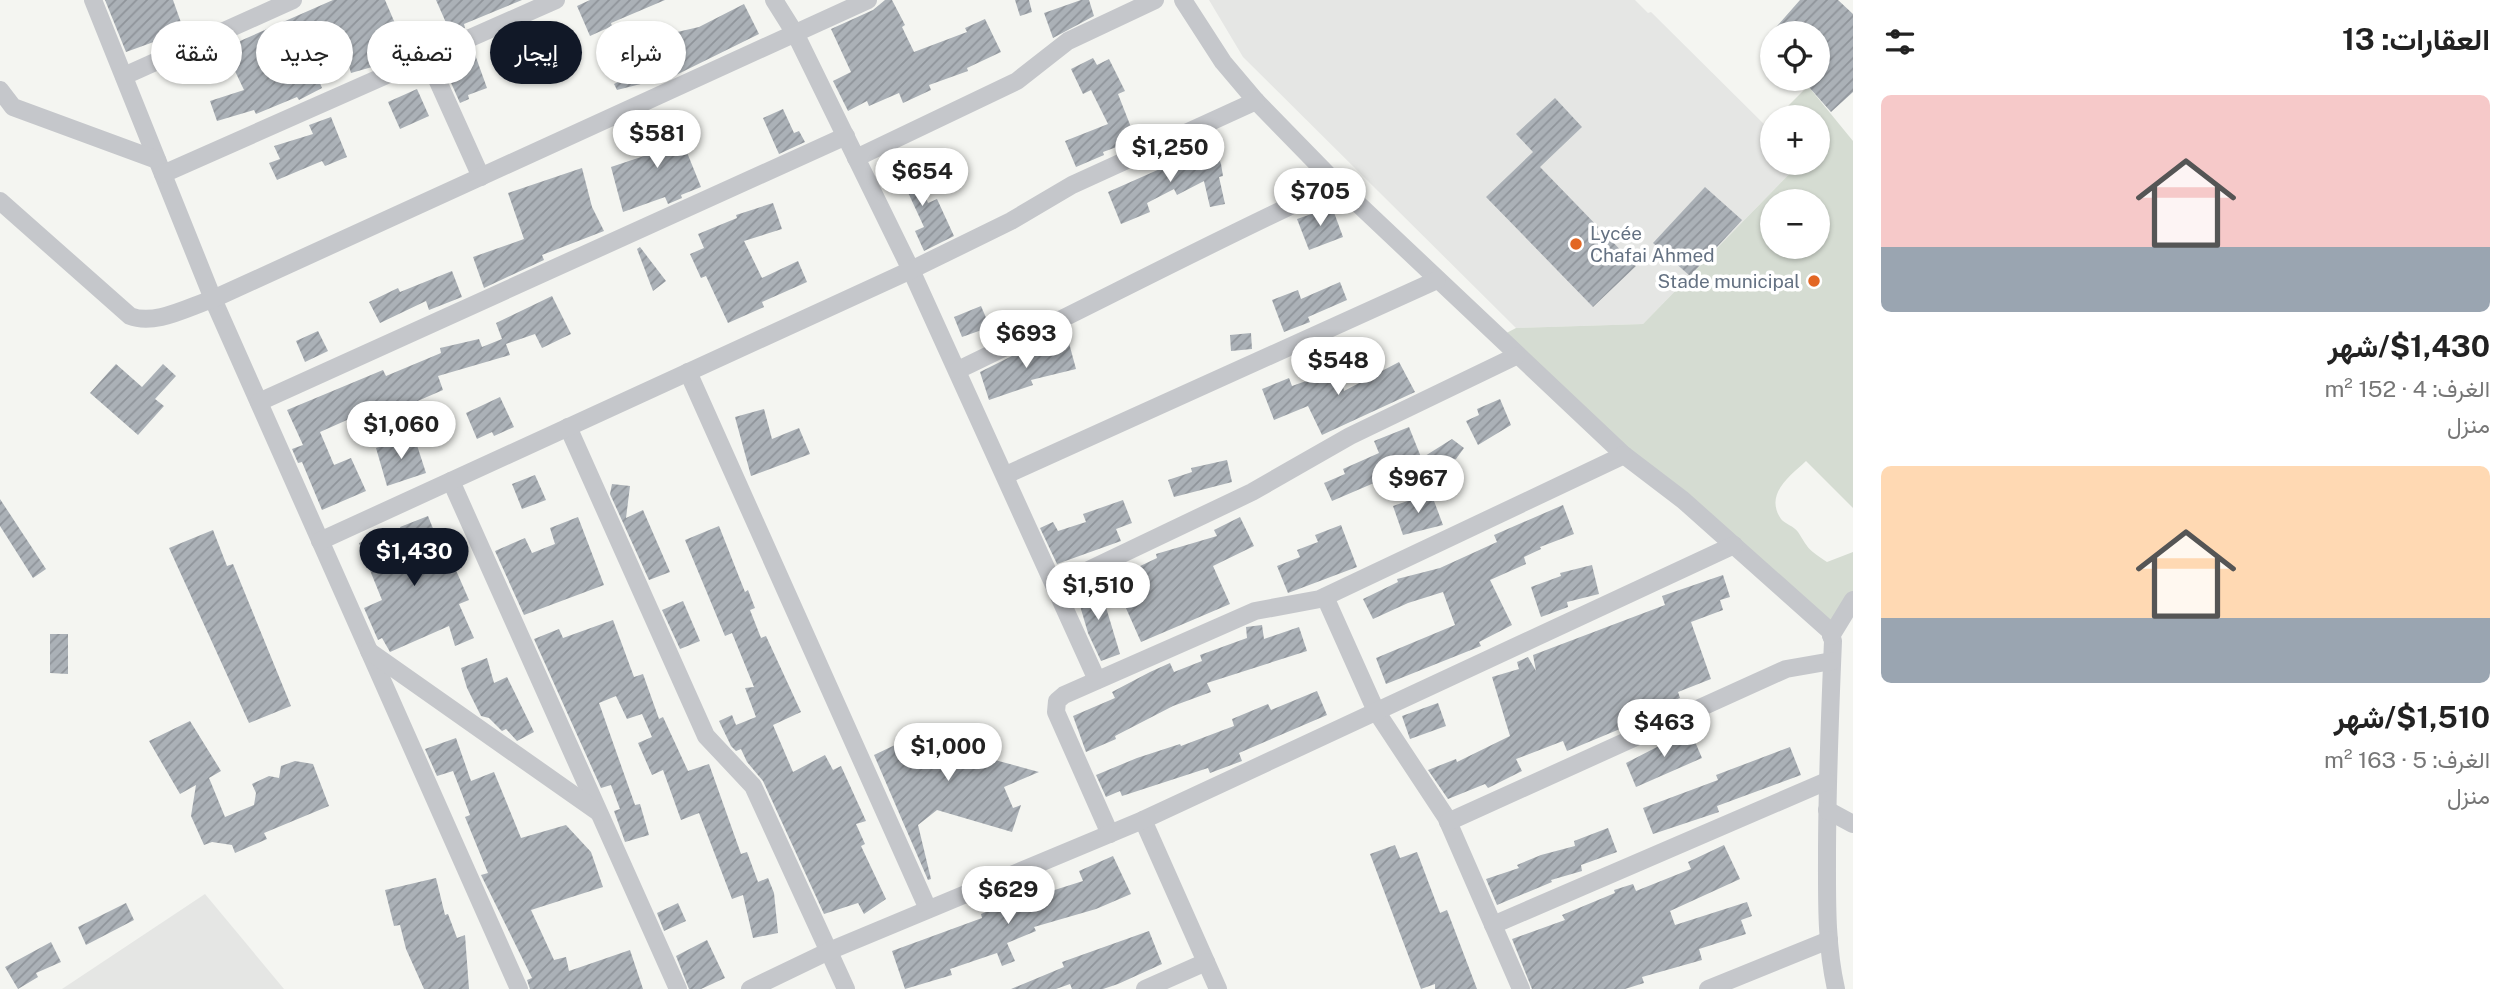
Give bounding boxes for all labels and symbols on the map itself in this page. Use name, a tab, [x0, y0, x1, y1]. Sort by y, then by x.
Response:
pin: $581	[616, 110, 698, 170]
pin: $1,250	[1113, 124, 1227, 184]
pin: $654	[881, 148, 963, 208]
pin: $705	[1279, 168, 1361, 228]
place label: Lycée Chafai Ahmed	[1590, 222, 1715, 266]
marker: Lycée Chafai Ahmed	[1568, 236, 1584, 252]
place label: Stade municipal	[1657, 270, 1800, 292]
marker: Stade municipal	[1806, 273, 1822, 289]
pin: $693	[985, 310, 1067, 370]
pin: $548	[1297, 338, 1379, 397]
pin: $1,060	[344, 402, 458, 461]
pin: $967	[1377, 456, 1459, 515]
pin: $1,430	[357, 528, 471, 588]
pin: $1,510	[1041, 562, 1155, 622]
pin: $463	[1623, 700, 1705, 759]
pin: $1,000	[891, 724, 1005, 783]
pin: $629	[967, 866, 1049, 926]

